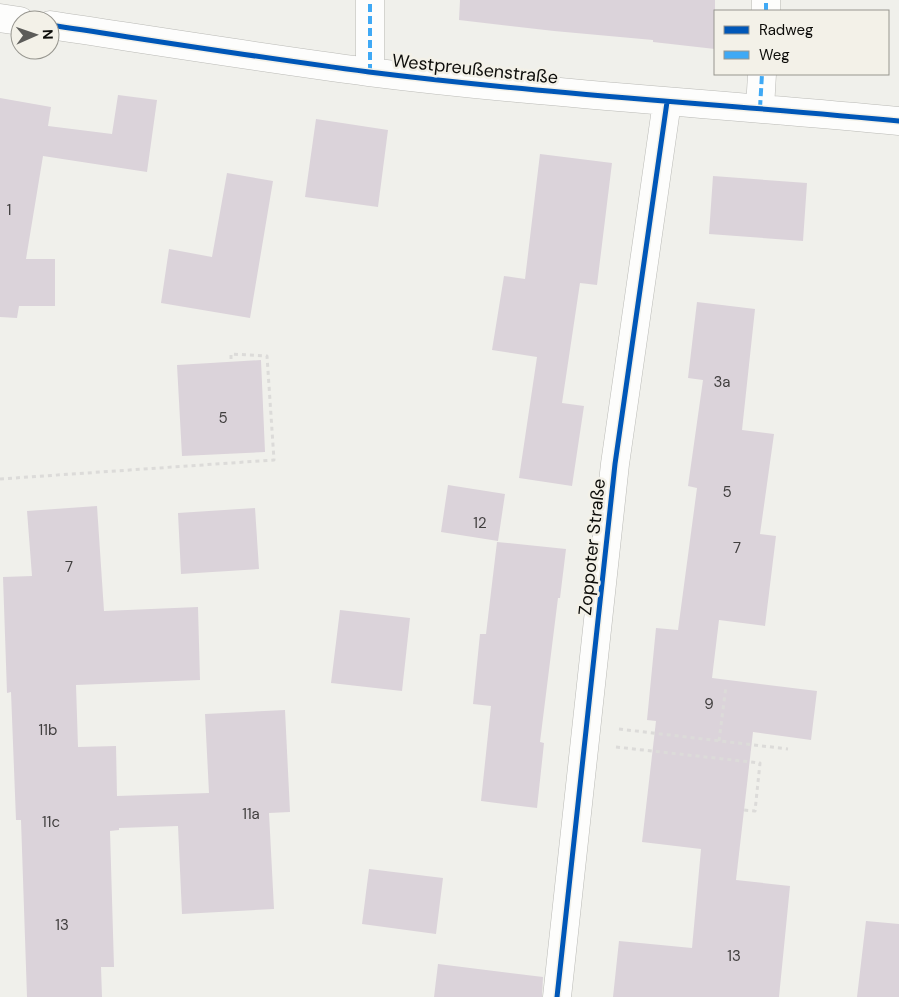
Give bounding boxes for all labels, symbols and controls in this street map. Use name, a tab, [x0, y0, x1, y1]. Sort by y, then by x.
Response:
north arrow	[10, 10, 60, 60]
legend	[714, 10, 889, 75]
text: Radweg	[759, 20, 813, 40]
text: N	[39, 29, 57, 40]
text: Weg	[759, 45, 790, 65]
street label: Westpreußenstraße	[391, 48, 559, 90]
house number: 1	[7, 200, 11, 220]
house number: 3a	[713, 372, 731, 392]
house number: 5	[218, 408, 228, 428]
street label: Zoppoter Straße	[573, 477, 611, 617]
house number: 5	[722, 482, 732, 502]
house number: 12	[473, 513, 487, 533]
house number: 7	[733, 538, 741, 558]
house number: 7	[65, 557, 73, 577]
house number: 9	[704, 694, 714, 714]
house number: 11b	[39, 720, 57, 740]
house number: 11a	[242, 804, 260, 824]
house number: 11c	[42, 812, 60, 832]
house number: 13	[55, 915, 69, 935]
house number: 13	[727, 946, 741, 966]

